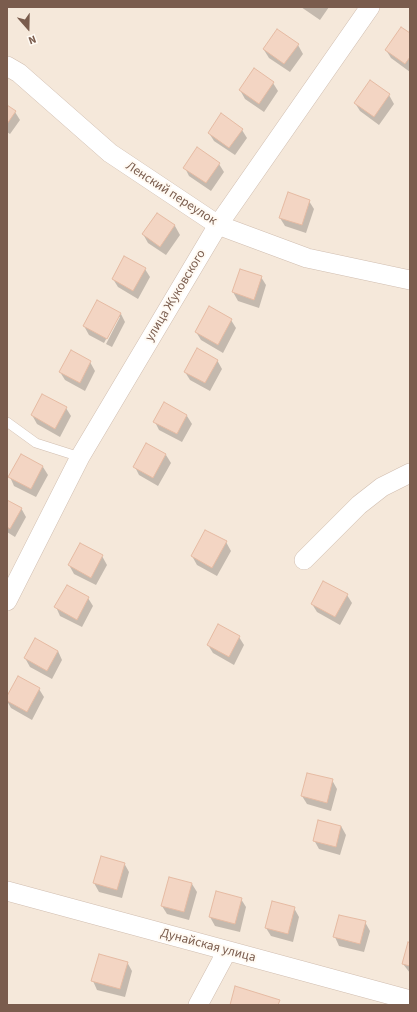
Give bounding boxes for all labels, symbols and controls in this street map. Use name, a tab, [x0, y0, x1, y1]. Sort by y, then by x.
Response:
north arrow	[8, 8, 48, 48]
text: N	[26, 31, 38, 48]
street label: Ленский переулок	[123, 159, 219, 229]
street label: улица Жуковского	[142, 247, 210, 345]
street label: Дунайская улица	[159, 926, 257, 966]

